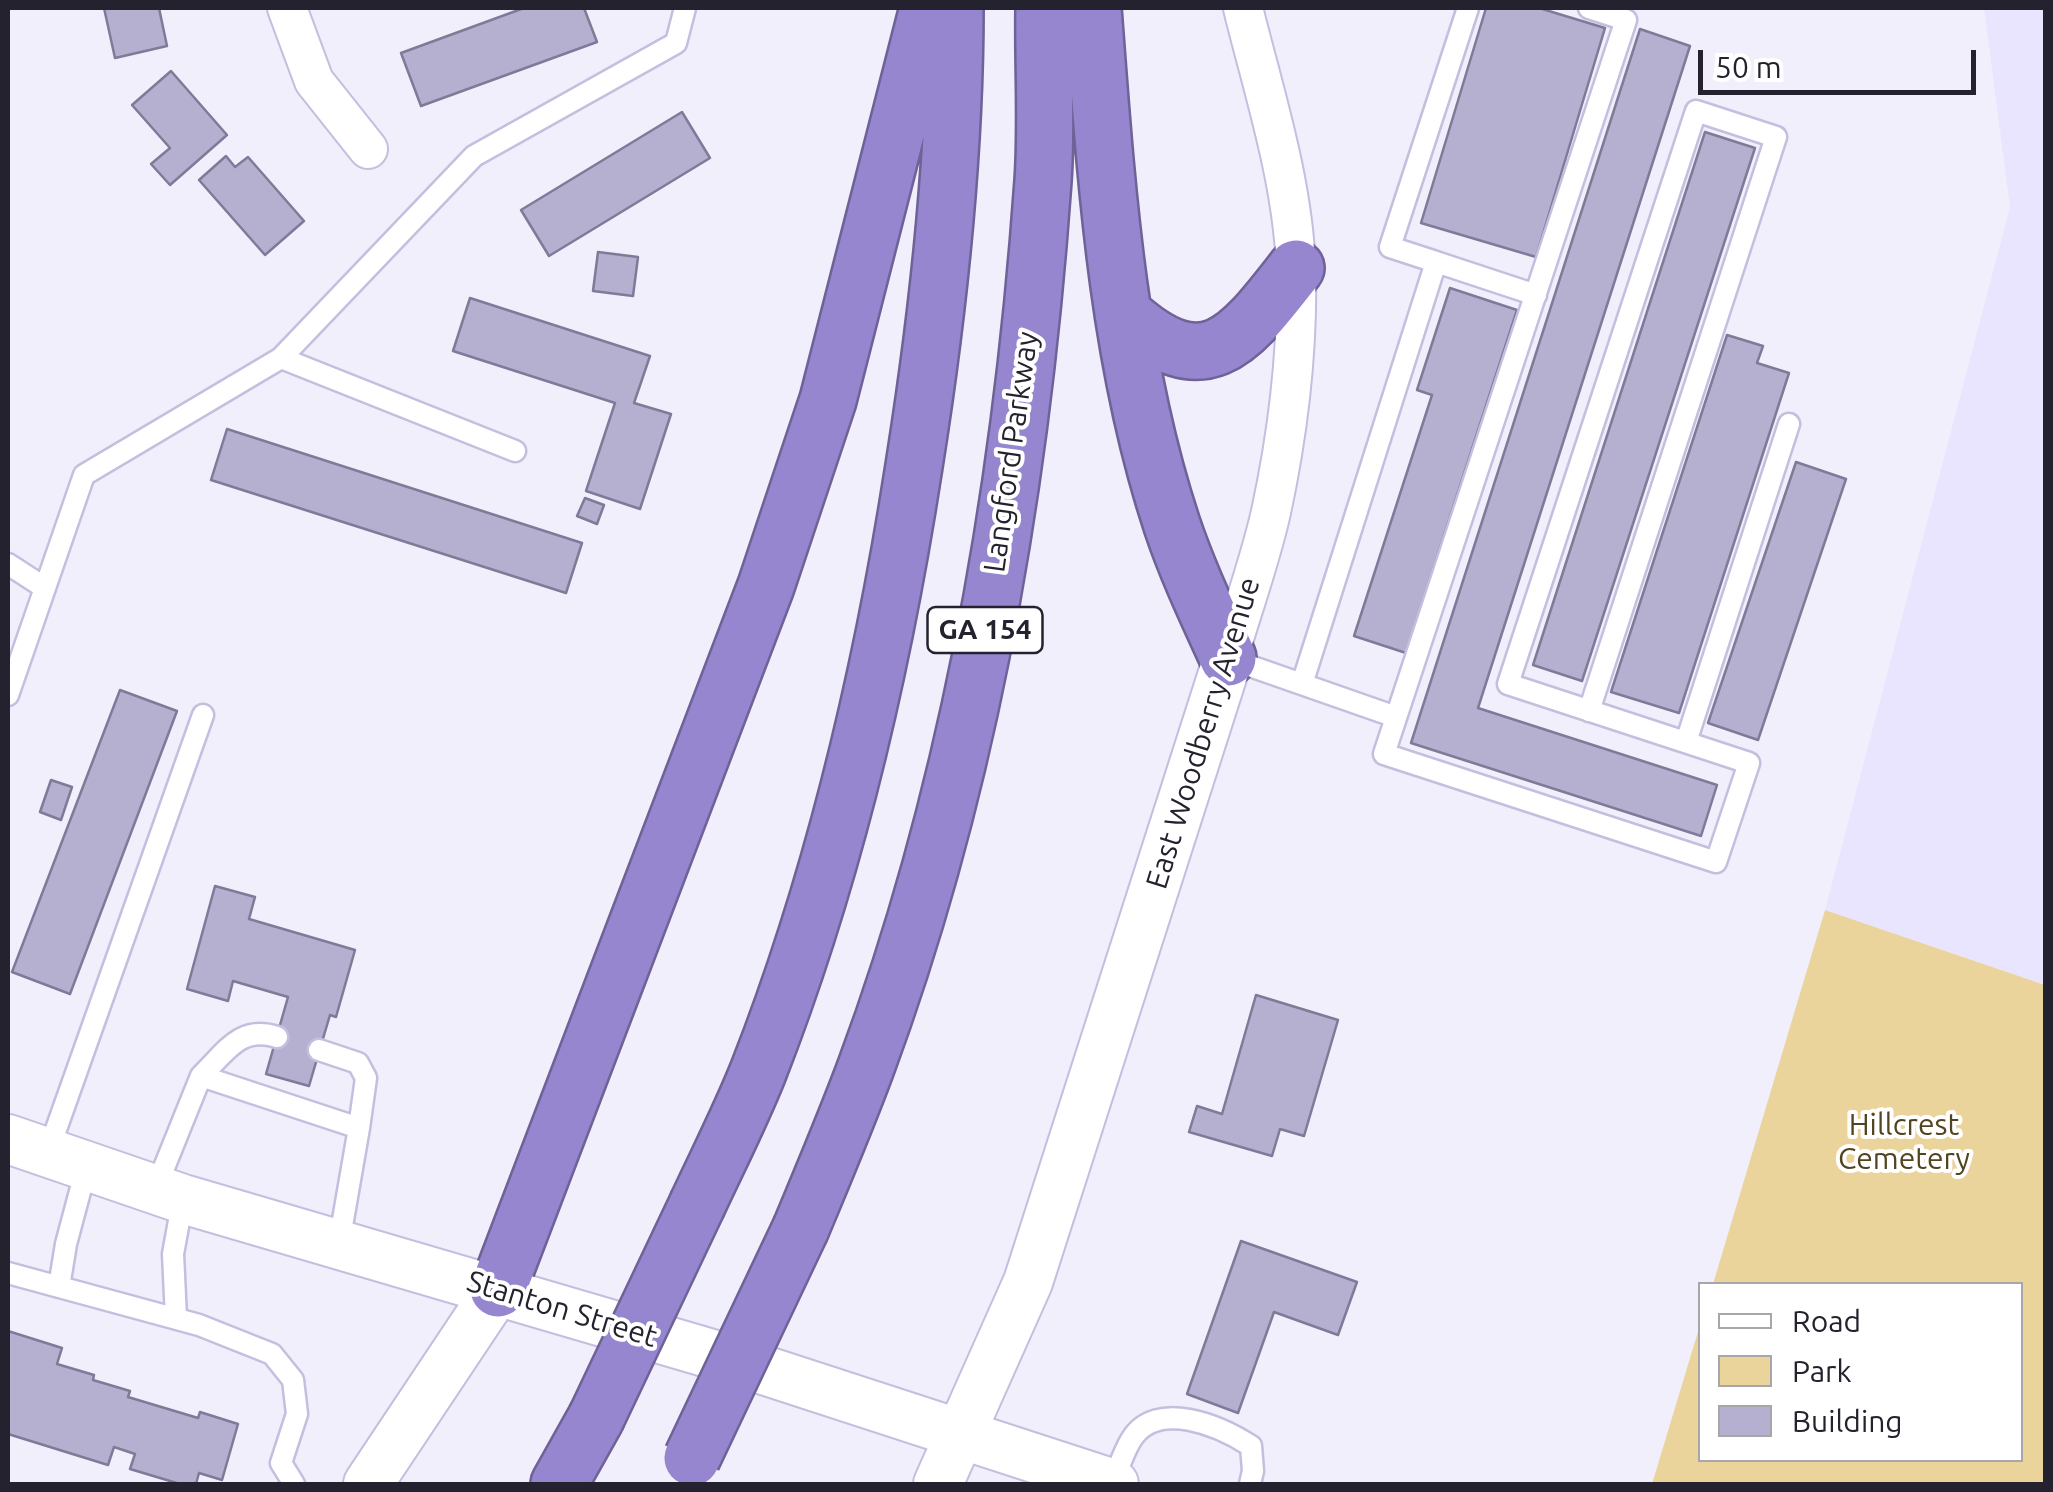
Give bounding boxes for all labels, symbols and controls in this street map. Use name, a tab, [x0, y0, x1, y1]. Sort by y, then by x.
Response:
scale bar	[1703, 30, 1980, 92]
text: 50 m	[1715, 50, 1782, 84]
street label: Langford Parkway	[976, 329, 1046, 575]
street label: East Woodberry Avenue	[1138, 573, 1268, 893]
road number: GA 154	[928, 607, 1042, 653]
park label: Hillcrest Cemetery	[1838, 1107, 1970, 1178]
street label: Stanton Street	[463, 1263, 661, 1355]
legend	[1698, 1282, 2023, 1462]
text: Road	[1792, 1304, 1861, 1338]
text: Park	[1792, 1354, 1852, 1388]
text: Building	[1792, 1404, 1903, 1438]

